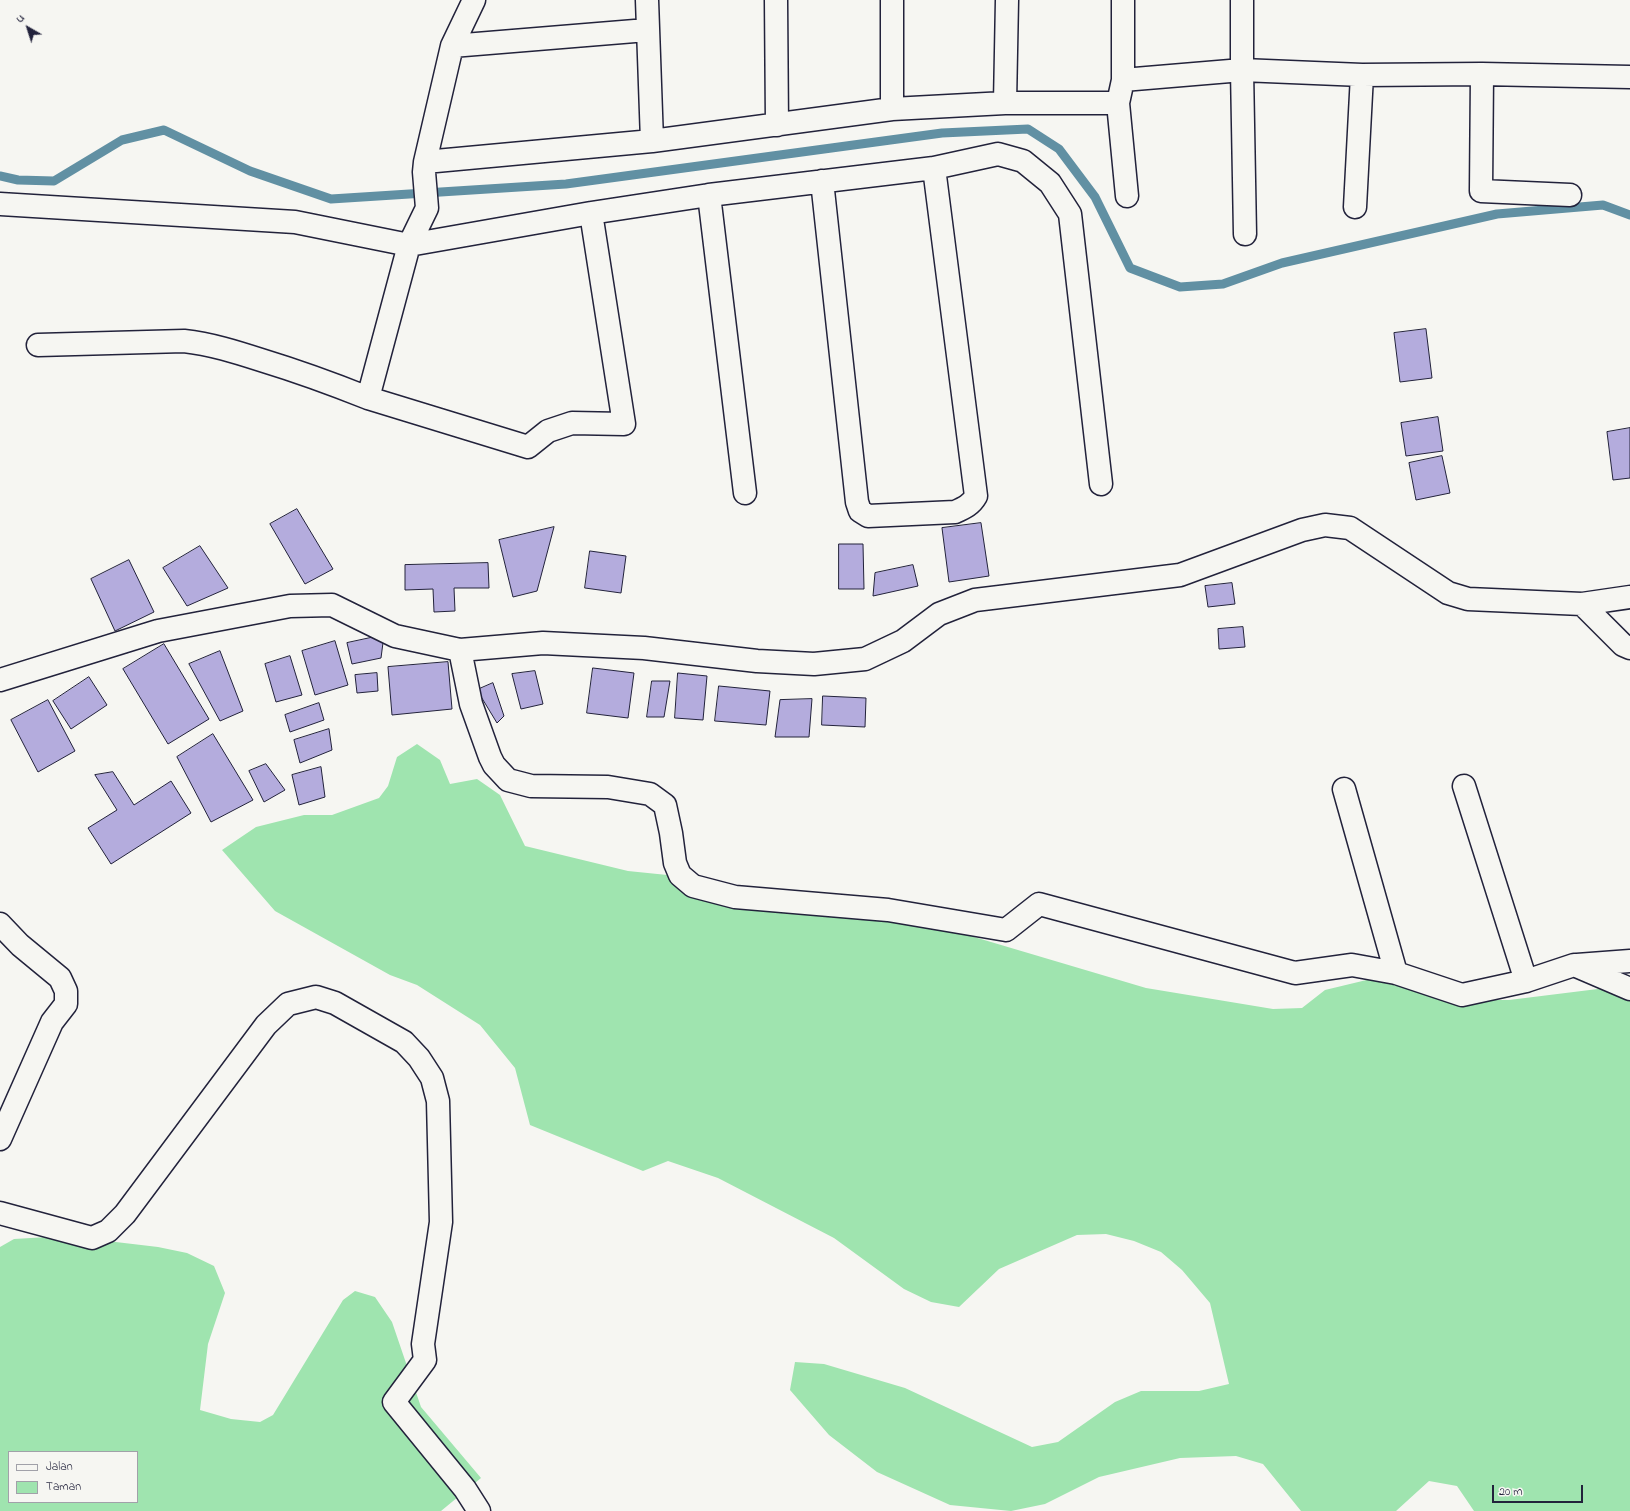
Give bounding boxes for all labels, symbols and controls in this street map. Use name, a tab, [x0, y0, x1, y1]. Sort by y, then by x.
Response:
north arrow	[8, 8, 48, 48]
text: U	[13, 10, 28, 27]
legend	[8, 1451, 138, 1503]
text: Jalan	[46, 1458, 73, 1476]
scale bar	[1494, 1477, 1585, 1503]
text: Taman	[46, 1478, 81, 1496]
text: 20 m	[1499, 1483, 1522, 1501]

